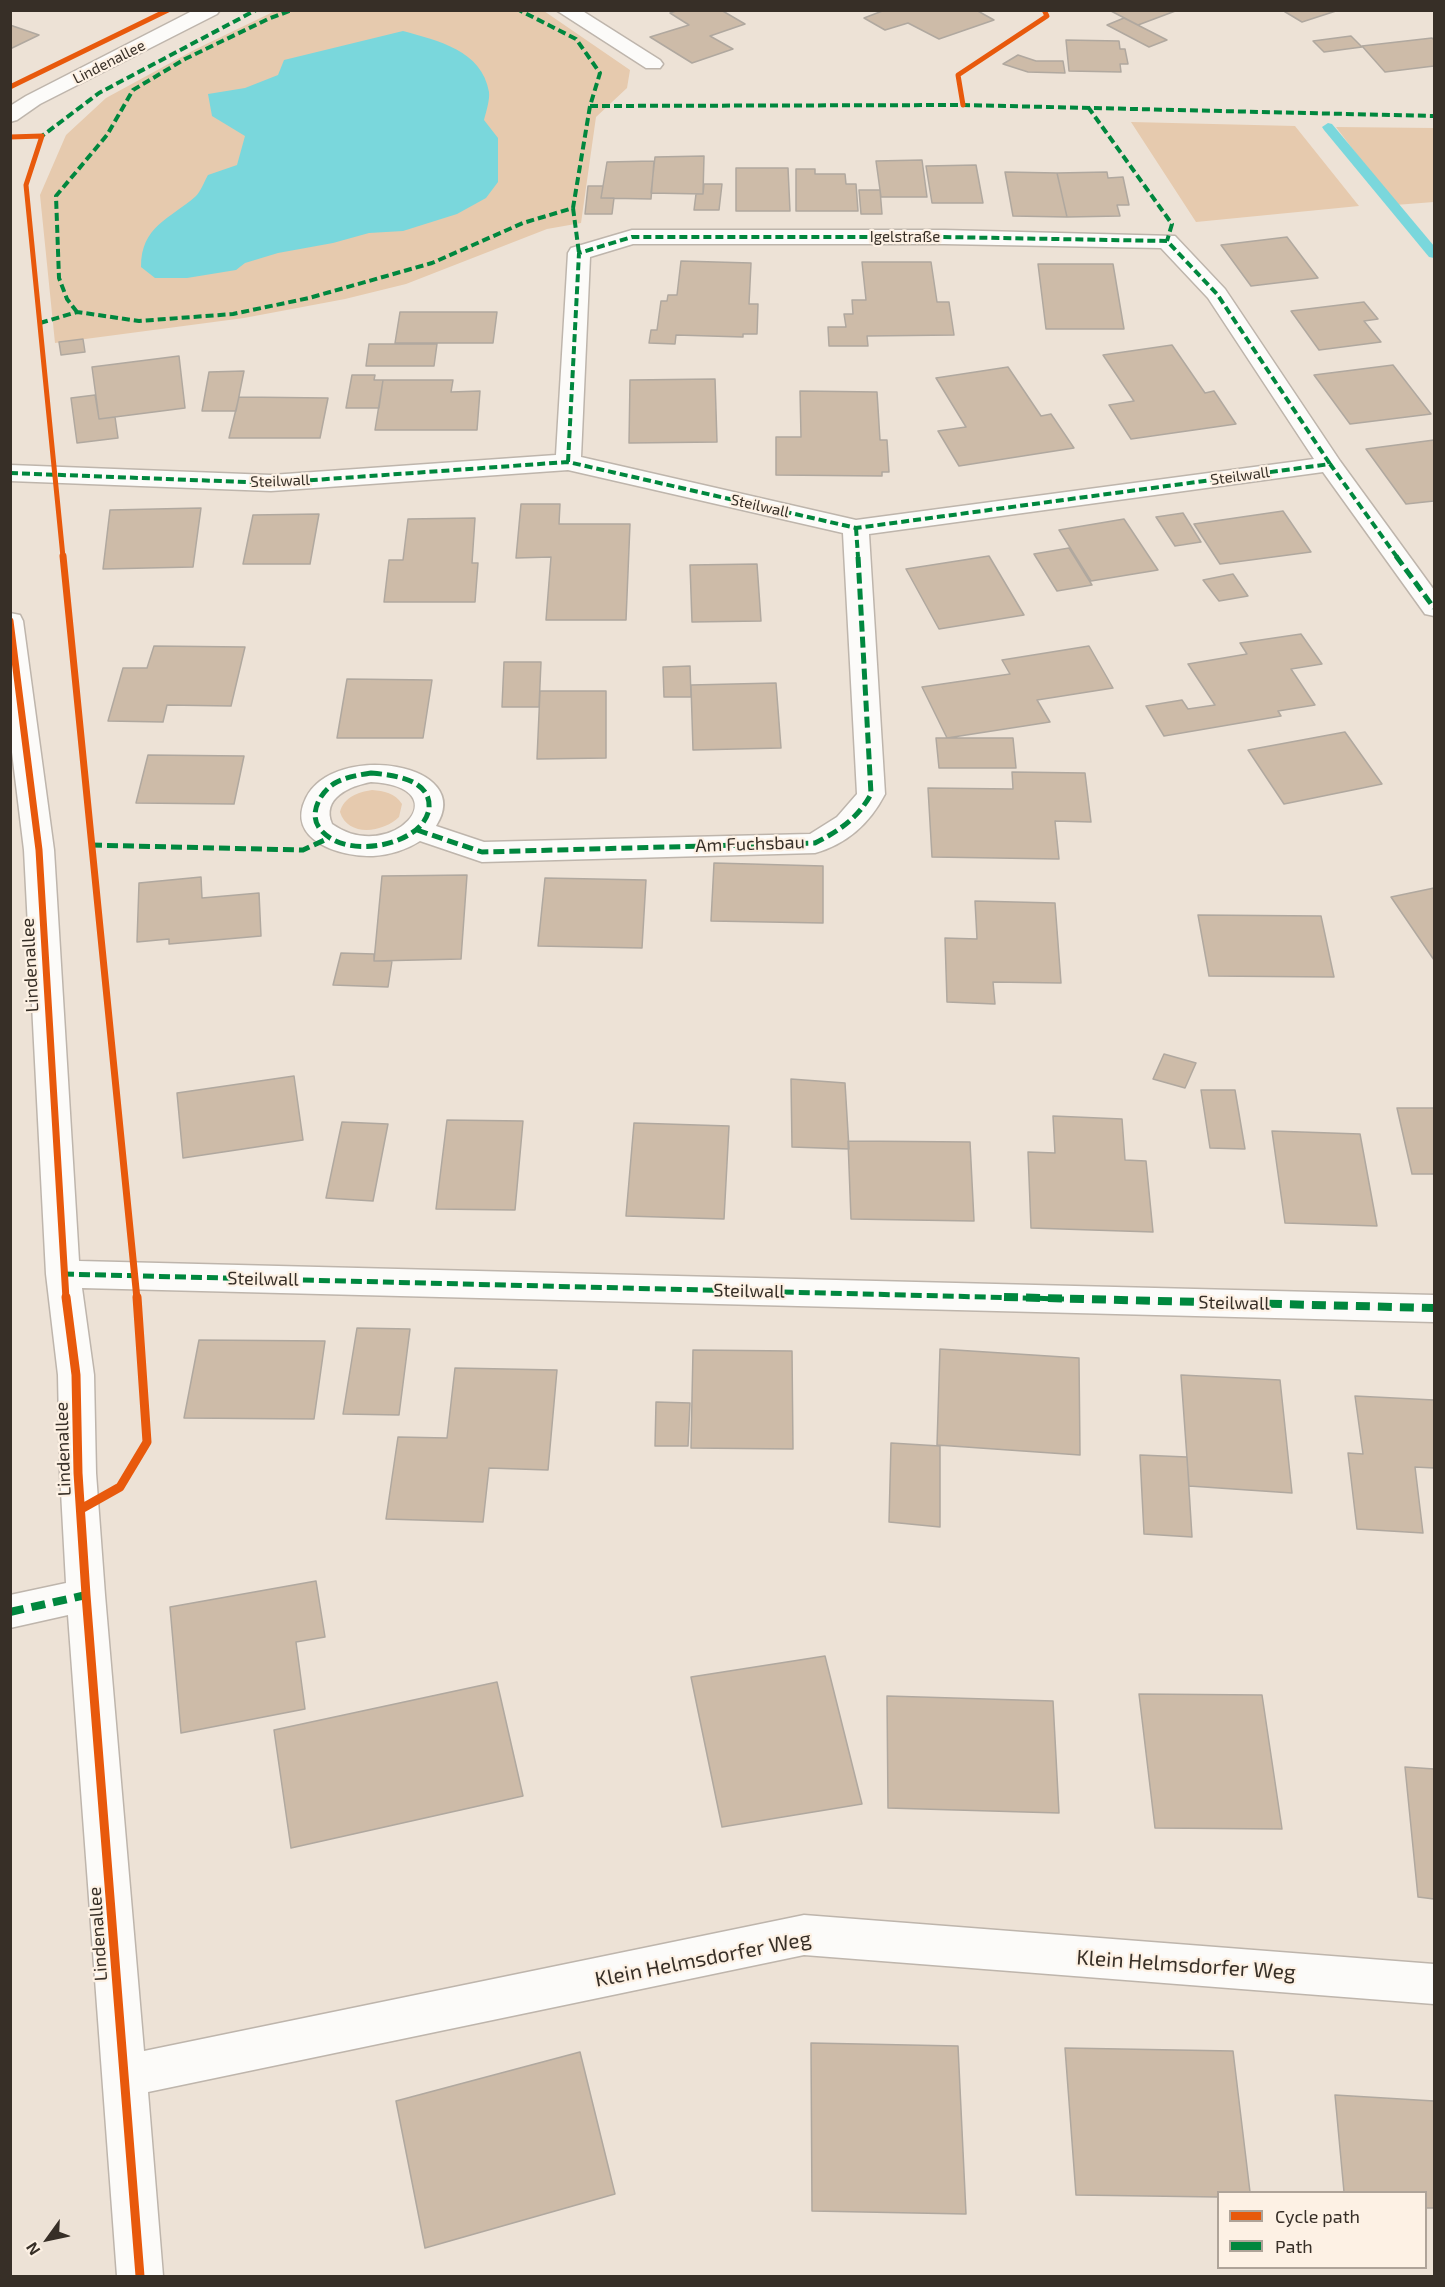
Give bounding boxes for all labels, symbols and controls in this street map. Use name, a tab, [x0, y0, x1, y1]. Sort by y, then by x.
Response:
street label: Lindenallee	[70, 36, 148, 88]
street label: Igelstraße	[870, 228, 940, 246]
street label: Steilwall	[1209, 463, 1271, 489]
street label: Steilwall	[250, 471, 310, 491]
street label: Steilwall	[729, 491, 791, 521]
street label: Am Fuchsbau	[695, 831, 805, 857]
street label: Lindenallee	[17, 917, 43, 1013]
street label: Steilwall	[227, 1268, 299, 1290]
street label: Steilwall	[713, 1280, 785, 1302]
street label: Steilwall	[1198, 1292, 1270, 1314]
street label: Lindenallee	[51, 1401, 75, 1497]
street label: Lindenallee	[84, 1886, 112, 1982]
street label: Klein Helmsdorfer Weg	[593, 1926, 813, 1992]
street label: Klein Helmsdorfer Weg	[1076, 1945, 1296, 1985]
legend	[1217, 2191, 1427, 2269]
text: Cycle path	[1275, 2205, 1360, 2227]
north arrow	[18, 2209, 78, 2269]
text: Path	[1275, 2235, 1313, 2257]
text: N	[21, 2239, 44, 2259]

